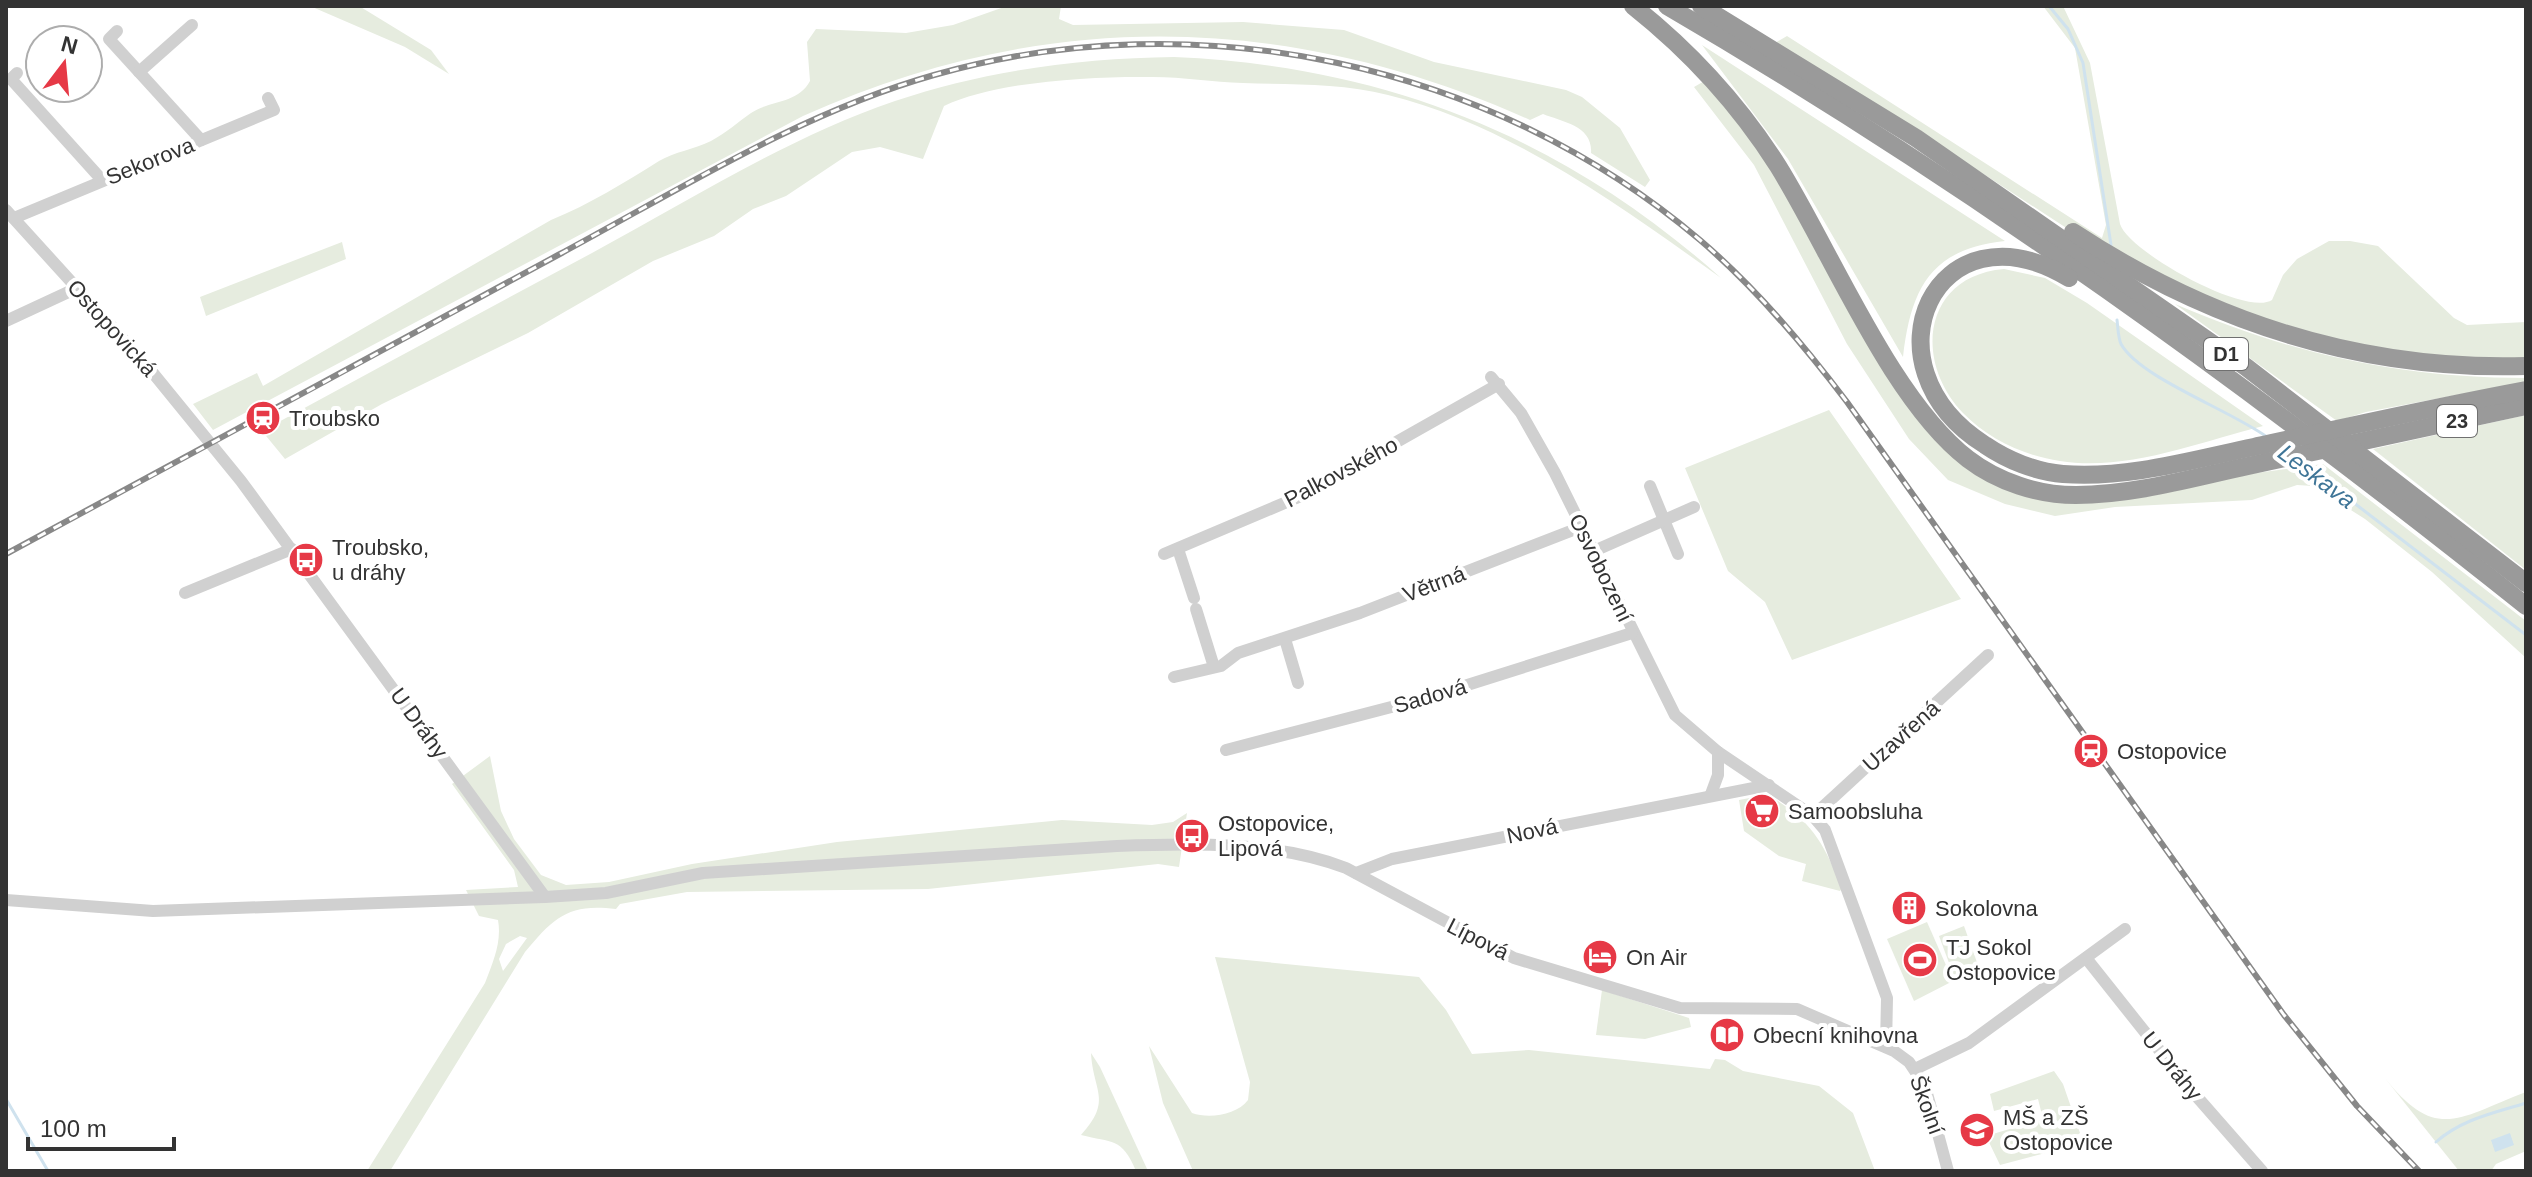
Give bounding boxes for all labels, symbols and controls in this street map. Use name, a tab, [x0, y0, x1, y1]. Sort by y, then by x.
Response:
north arrow	[24, 24, 104, 104]
text: N	[58, 31, 80, 59]
street label: Sekorova	[102, 132, 198, 190]
street label: Ostopovická	[62, 275, 162, 382]
road number: D1	[2204, 338, 2248, 370]
station icon: Troubsko	[244, 399, 282, 437]
road number: 23	[2437, 405, 2477, 437]
place label: Troubsko	[289, 406, 380, 431]
street label: Palkovského	[1280, 432, 1402, 512]
water label: Leskava	[2273, 438, 2361, 514]
street label: Osvobození	[1564, 510, 1638, 626]
place label: Troubsko, u dráhy	[332, 535, 429, 585]
bus stop icon: Troubsko, u dráhy	[287, 541, 325, 579]
street label: Větrná	[1399, 560, 1469, 607]
street label: Sadová	[1391, 673, 1470, 718]
street label: U Dráhy	[385, 683, 453, 763]
street label: Uzavřená	[1858, 695, 1945, 777]
station icon: Ostopovice	[2072, 732, 2110, 770]
place label: Ostopovice	[2117, 739, 2227, 764]
supermarket icon: Samoobsluha	[1743, 792, 1781, 830]
place label: Samoobsluha	[1788, 799, 1923, 824]
place label: Ostopovice, Lipová	[1218, 811, 1334, 861]
street label: Nová	[1504, 813, 1560, 849]
bus stop icon: Ostopovice, Lipová	[1173, 817, 1211, 855]
building icon: Sokolovna	[1890, 889, 1928, 927]
place label: Sokolovna	[1935, 896, 2039, 921]
street label: Lípová	[1443, 913, 1514, 965]
place label: TJ Sokol Ostopovice	[1946, 935, 2056, 985]
hotel icon: On Air	[1581, 938, 1619, 976]
sports icon: TJ Sokol Ostopovice	[1901, 941, 1939, 979]
place label: On Air	[1626, 945, 1687, 970]
library icon: Obecní knihovna	[1708, 1016, 1746, 1054]
place label: Obecní knihovna	[1753, 1023, 1919, 1048]
street label: U Dráhy	[2137, 1027, 2207, 1105]
street label: Školní	[1905, 1072, 1949, 1138]
scale bar	[28, 1101, 174, 1151]
place label: MŠ a ZŠ Ostopovice	[2003, 1105, 2113, 1155]
school or university icon: MŠ a ZŠ Ostopovice	[1958, 1111, 1996, 1149]
text: 100 m	[40, 1115, 107, 1142]

